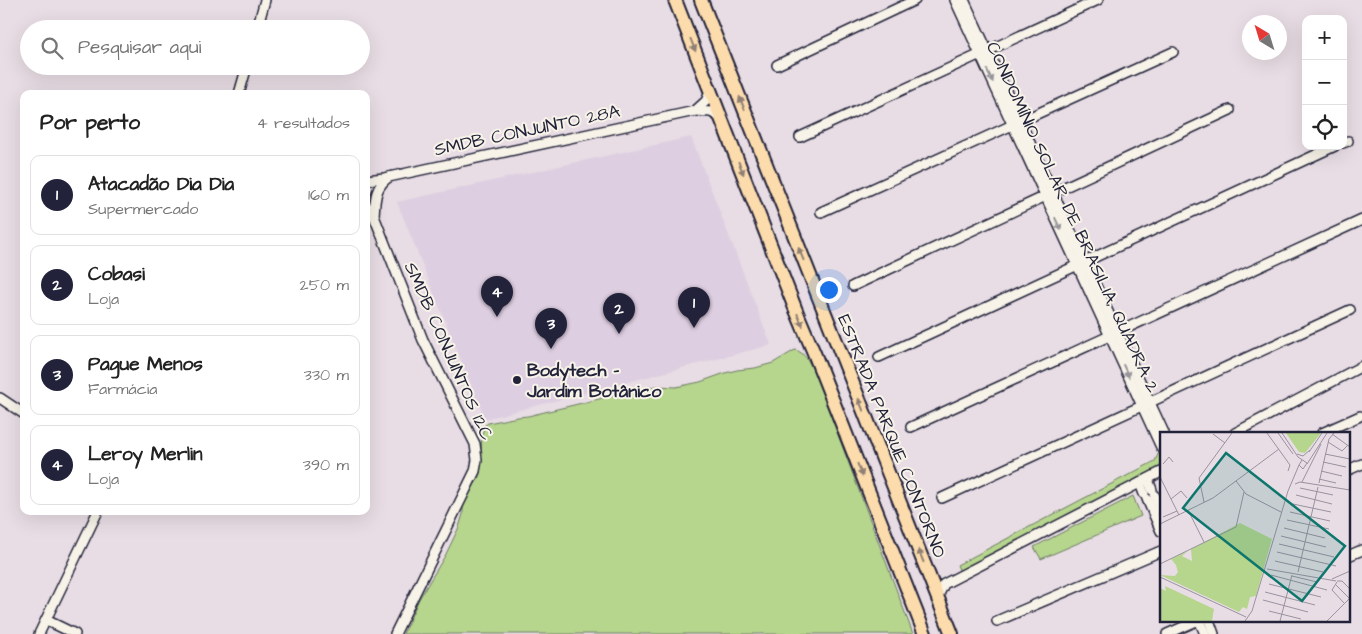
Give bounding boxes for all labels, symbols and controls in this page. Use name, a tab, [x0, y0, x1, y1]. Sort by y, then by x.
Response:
north arrow	[1242, 15, 1287, 60]
map controls	[1302, 15, 1347, 150]
button: +	[1302, 15, 1347, 60]
search box	[20, 20, 370, 75]
icon: search	[38, 34, 66, 62]
text: Pesquisar aqui	[78, 34, 201, 61]
one-way arrow	[689, 38, 697, 53]
street label: CONDOMÍNIO SOLAR DE BRASILIA, QUADRA 2	[980, 38, 1165, 397]
button: −	[1302, 60, 1347, 105]
one-way arrow	[986, 69, 994, 83]
one-way arrow	[737, 96, 745, 110]
street label: SMDB CONJUNTO 28A	[432, 99, 623, 162]
button: locate	[1302, 105, 1347, 150]
text: Por perto	[40, 108, 140, 137]
text: 4 resultados	[257, 112, 350, 134]
one-way arrow	[737, 161, 745, 175]
text: Atacadão Dia Dia	[88, 171, 234, 198]
text: 1	[56, 184, 58, 206]
text: 160 m	[308, 184, 349, 206]
text: Supermercado	[88, 198, 198, 220]
one-way arrow	[1054, 217, 1062, 231]
one-way arrow	[797, 246, 805, 261]
street label: SMDB CONJUNTOS 12C	[398, 258, 499, 444]
text: Cobasi	[88, 261, 145, 288]
text: 2	[52, 274, 62, 296]
text: 250 m	[300, 274, 349, 296]
pin: 4	[481, 276, 513, 317]
your location	[816, 277, 842, 303]
pin: 1	[678, 287, 710, 328]
text: Loja	[88, 288, 119, 310]
pin: 2	[603, 293, 635, 334]
pin: 3	[535, 308, 567, 349]
street label: ESTRADA PARQUE CONTORNO	[831, 311, 952, 562]
one-way arrow	[796, 313, 804, 327]
text: Pague Menos	[88, 351, 203, 378]
place label: Bodytech - Jardim Botânico	[526, 358, 662, 404]
text: 3	[53, 364, 61, 386]
text: 330 m	[304, 364, 349, 386]
one-way arrow	[1122, 364, 1130, 378]
marker: Bodytech - Jardim Botânico	[511, 374, 523, 386]
text: Farmácia	[88, 378, 157, 400]
one-way arrow	[857, 397, 865, 412]
inset map	[1160, 432, 1350, 622]
text: Leroy Merlin	[88, 441, 202, 468]
text: 4	[52, 454, 62, 476]
text: 390 m	[303, 454, 349, 476]
one-way arrow	[857, 463, 864, 478]
text: Loja	[88, 468, 119, 490]
one-way arrow	[917, 548, 925, 563]

